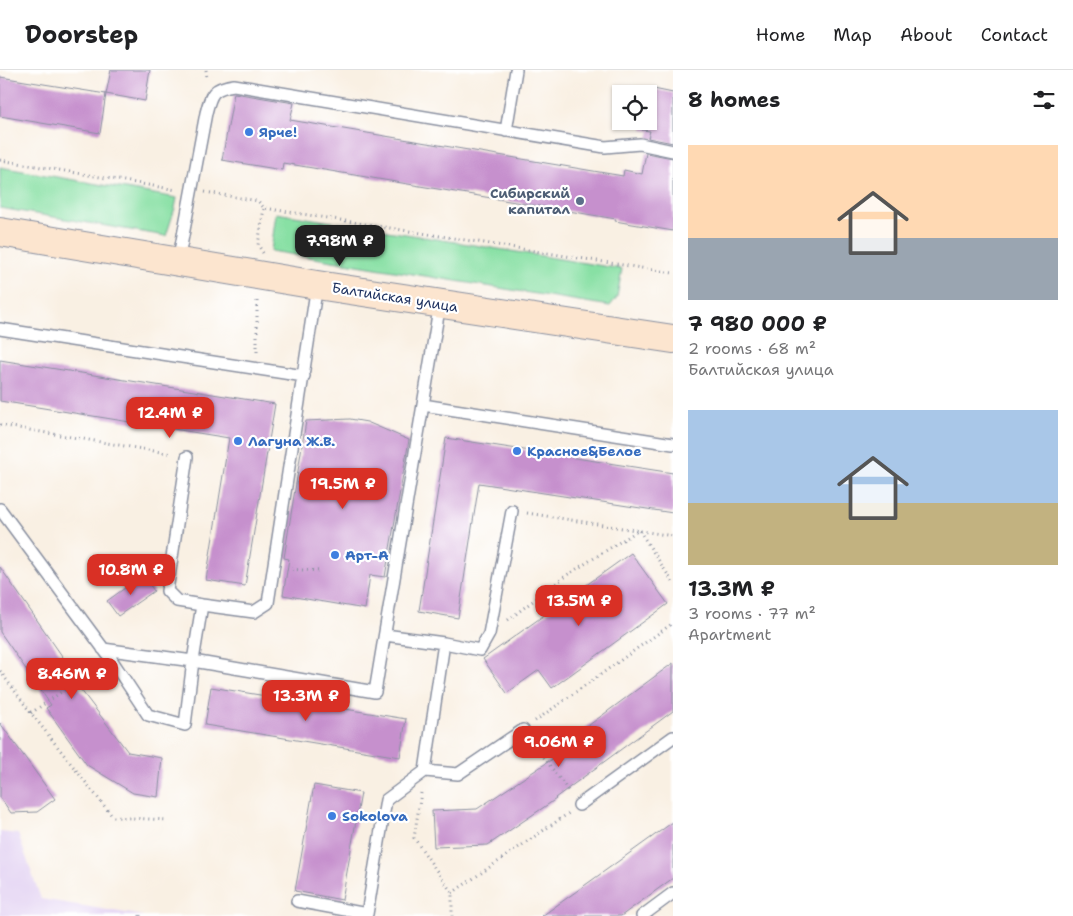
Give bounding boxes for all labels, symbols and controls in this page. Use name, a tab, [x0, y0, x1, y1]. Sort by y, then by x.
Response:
text: Doorstep	[25, 19, 138, 51]
text: Home	[756, 23, 805, 47]
text: Map	[833, 23, 872, 47]
text: About	[900, 23, 953, 47]
text: Contact	[981, 23, 1048, 47]
map controls	[612, 85, 657, 130]
button: locate	[612, 85, 657, 130]
text: 8 homes	[688, 86, 780, 114]
icon: filters	[1030, 86, 1058, 114]
place label: Ярче!	[259, 123, 297, 141]
marker: Ярче!	[243, 126, 255, 138]
icon: home	[828, 178, 918, 268]
place label: Сибирский капитал	[490, 184, 570, 218]
marker: Сибирский капитал	[574, 195, 586, 207]
pin: 7.98M ₽	[294, 224, 386, 267]
text: 7.98M ₽	[306, 230, 374, 251]
street label: Балтийская улица	[331, 278, 460, 316]
text: 7 980 000 ₽	[688, 310, 827, 338]
text: 2 rooms · 68 m²	[688, 338, 816, 359]
text: Балтийская улица	[688, 359, 834, 380]
pin: 12.4M ₽	[124, 396, 216, 439]
text: 12.4M ₽	[137, 402, 203, 423]
place label: Лагуна Ж.В.	[248, 432, 335, 450]
marker: Лагуна Ж.В.	[232, 435, 244, 447]
place label: Красное&Белое	[527, 442, 642, 460]
icon: home	[828, 443, 918, 533]
marker: Красное&Белое	[511, 445, 523, 457]
pin: 19.5M ₽	[297, 468, 389, 510]
text: 19.5M ₽	[310, 473, 376, 494]
place label: Арт-А	[345, 546, 389, 564]
marker: Арт-А	[329, 549, 341, 561]
pin: 10.8M ₽	[85, 554, 177, 596]
text: 10.8M ₽	[98, 559, 164, 580]
text: 13.3M ₽	[688, 575, 775, 603]
pin: 13.5M ₽	[533, 584, 625, 627]
text: 13.5M ₽	[546, 590, 612, 611]
text: 3 rooms · 77 m²	[688, 603, 816, 624]
text: Apartment	[688, 624, 771, 645]
pin: 8.46M ₽	[26, 658, 118, 700]
text: 8.46M ₽	[37, 663, 107, 684]
pin: 13.3M ₽	[260, 680, 352, 722]
text: 13.3M ₽	[273, 685, 339, 706]
pin: 9.06M ₽	[513, 726, 605, 768]
text: 9.06M ₽	[524, 731, 594, 752]
place label: Sokolova	[342, 807, 408, 825]
marker: Sokolova	[326, 810, 338, 822]

